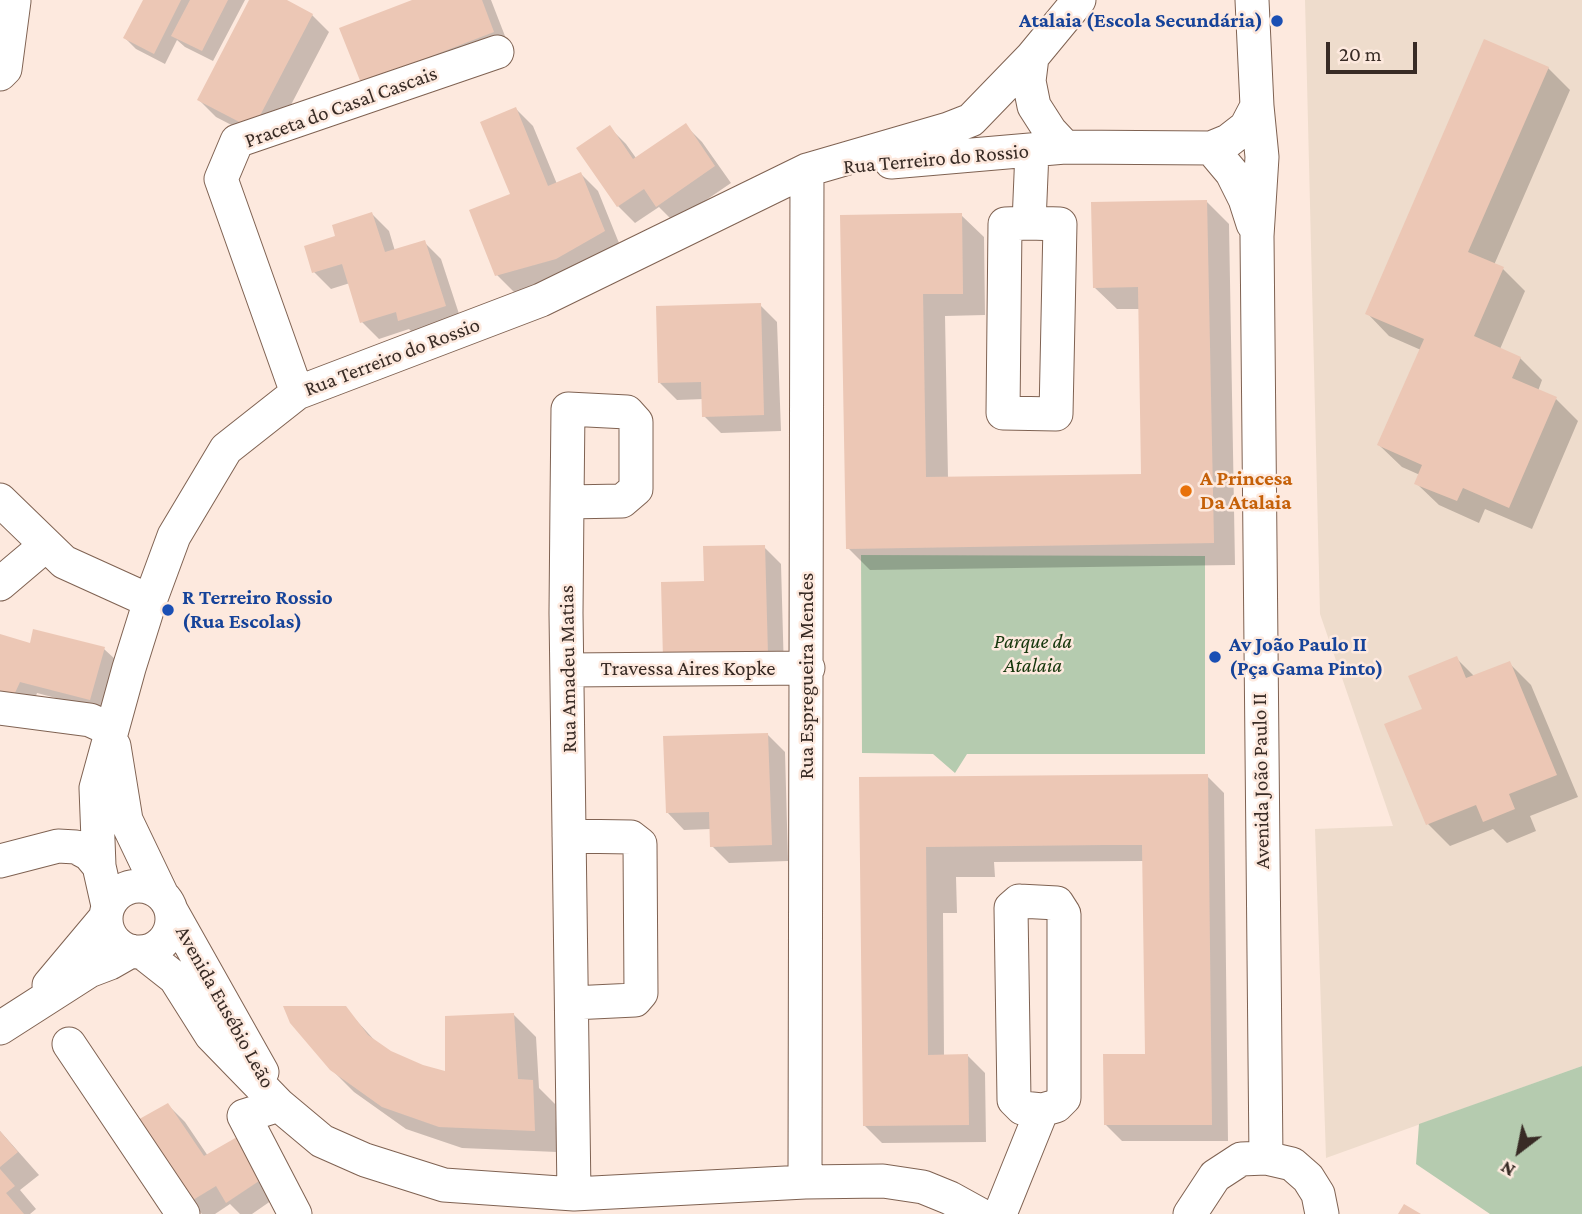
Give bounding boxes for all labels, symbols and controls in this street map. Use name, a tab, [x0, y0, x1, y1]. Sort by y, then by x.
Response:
place label: Atalaia (Escola Secundária)	[1019, 8, 1263, 34]
marker: Atalaia (Escola Secundária)	[1269, 13, 1285, 29]
scale bar	[1330, 28, 1421, 72]
text: 20 m	[1339, 42, 1382, 66]
street label: Praceta do Casal Cascais	[241, 60, 441, 154]
street label: Rua Terreiro do Rossio	[842, 138, 1030, 180]
street label: Rua Terreiro do Rossio	[301, 312, 483, 402]
place label: A Princesa Da Atalaia	[1200, 466, 1293, 516]
marker: A Princesa Da Atalaia	[1178, 483, 1194, 499]
street label: Rua Espregueira Mendes	[794, 573, 820, 779]
place label: R Terreiro Rossio (Rua Escolas)	[182, 585, 333, 635]
street label: Rua Amadeu Matias	[554, 585, 582, 753]
marker: R Terreiro Rossio (Rua Escolas)	[160, 602, 176, 618]
park label: Parque da Atalaia	[994, 629, 1072, 679]
place label: Av João Paulo II (Pça Gama Pinto)	[1229, 632, 1384, 682]
marker: Av João Paulo II (Pça Gama Pinto)	[1207, 649, 1223, 665]
street label: Travessa Aires Kopke	[600, 656, 776, 682]
street label: Avenida João Paulo II	[1247, 693, 1275, 869]
street label: Avenida Eusébio Leão	[170, 921, 280, 1093]
north arrow	[1484, 1116, 1554, 1186]
text: N	[1497, 1157, 1519, 1182]

